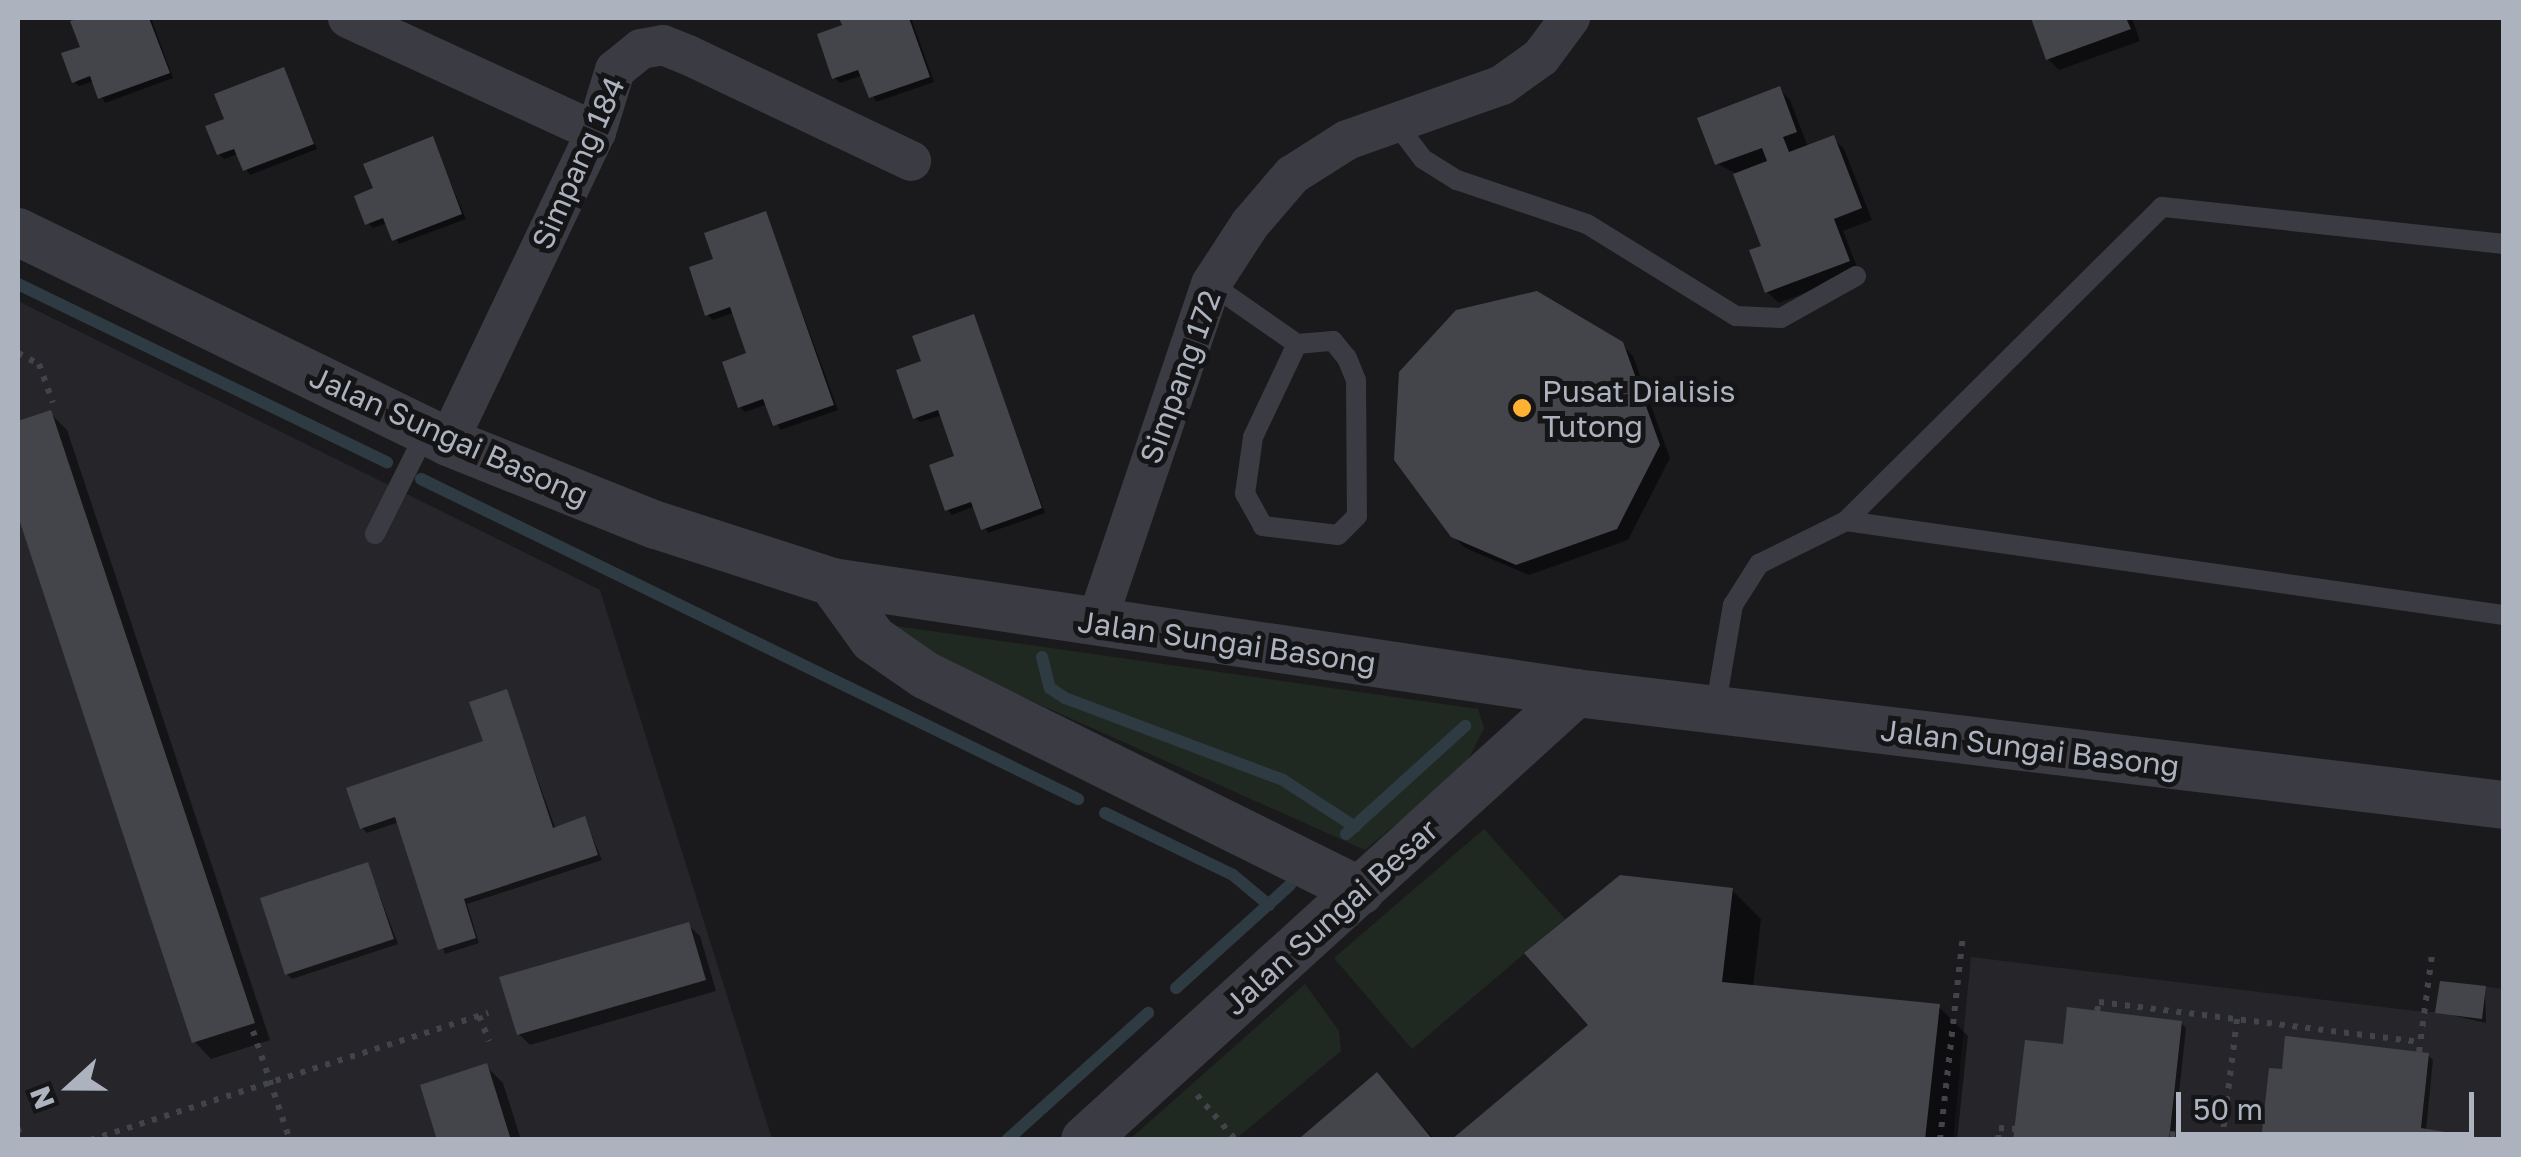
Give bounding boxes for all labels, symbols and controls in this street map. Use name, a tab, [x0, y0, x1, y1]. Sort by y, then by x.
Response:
street label: Simpang 184	[524, 71, 632, 255]
street label: Simpang 172	[1132, 286, 1228, 468]
street label: Jalan Sungai Basong	[304, 358, 594, 514]
place label: Pusat Dialisis Tutong	[1542, 373, 1735, 444]
marker: Pusat Dialisis Tutong	[1511, 397, 1533, 419]
street label: Jalan Sungai Basong	[1076, 603, 1378, 681]
street label: Jalan Sungai Basong	[1879, 712, 2181, 784]
street label: Jalan Sungai Besar	[1217, 812, 1445, 1022]
north arrow	[20, 1037, 120, 1137]
scale bar	[2181, 1072, 2478, 1134]
text: N	[22, 1082, 61, 1114]
text: 50 m	[2193, 1091, 2263, 1127]

